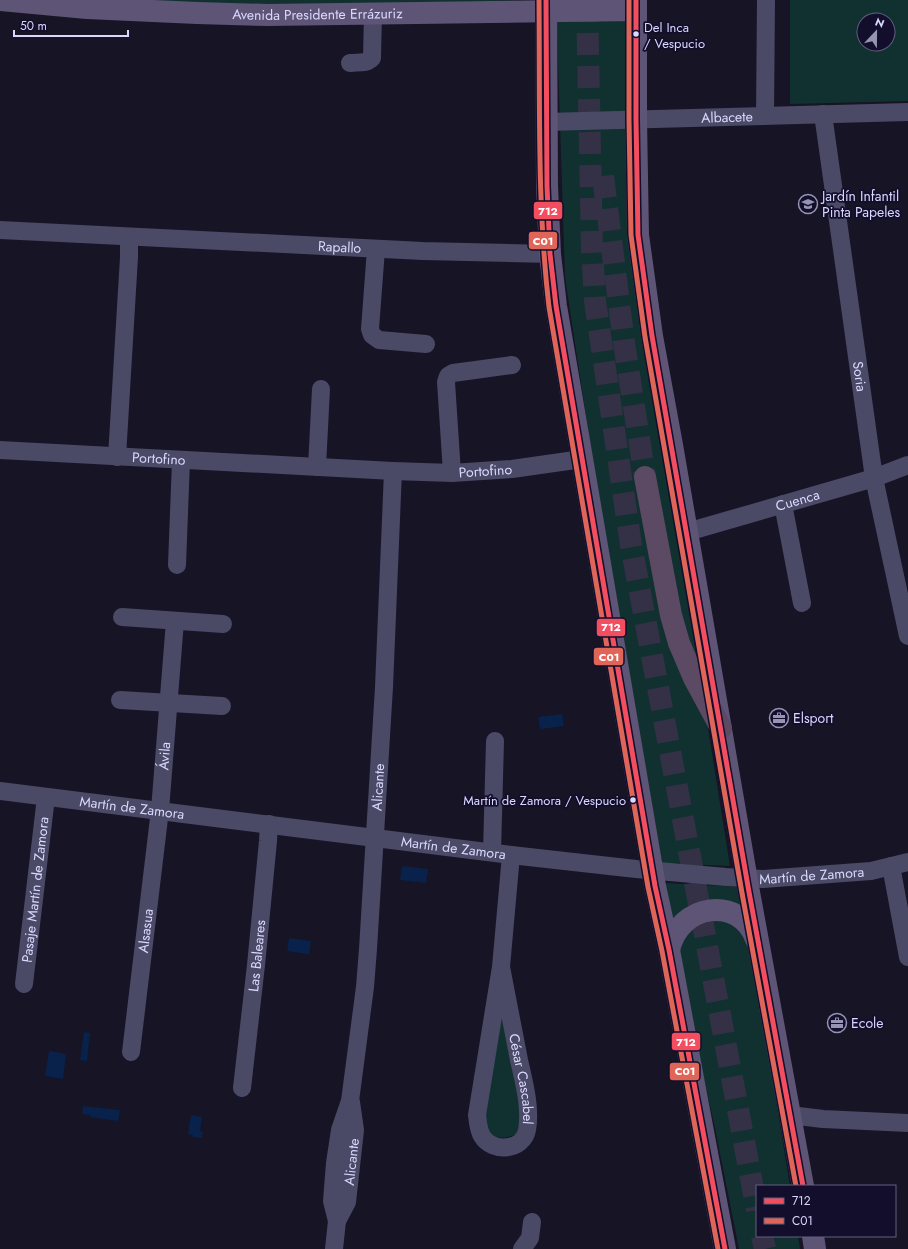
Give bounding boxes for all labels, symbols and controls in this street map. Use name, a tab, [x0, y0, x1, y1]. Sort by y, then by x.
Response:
street label: Avenida Presidente Errázuriz	[232, 3, 403, 25]
scale bar	[14, 12, 128, 38]
north arrow	[856, 12, 896, 52]
text: N	[873, 14, 887, 32]
text: 50 m	[20, 17, 47, 35]
place label: Del Inca / Vespucio	[644, 18, 705, 53]
marker: Del Inca / Vespucio	[631, 29, 641, 39]
street label: Albacete	[701, 106, 753, 128]
place label: Jardín Infantil Pinta Papeles	[820, 186, 901, 222]
school or university icon: Jardín Infantil Pinta Papeles	[797, 193, 819, 215]
line badge: 712	[533, 201, 563, 220]
text: 712	[538, 203, 558, 219]
line badge: C01	[528, 231, 558, 250]
text: C01	[533, 233, 553, 249]
street label: Rapallo	[317, 236, 362, 258]
street label: Soria	[848, 360, 872, 393]
street label: Portofino	[132, 447, 186, 470]
street label: Portofino	[458, 459, 513, 483]
street label: Cuenca	[773, 484, 822, 516]
line badge: 712	[596, 618, 626, 637]
text: 712	[601, 619, 621, 635]
line badge: C01	[593, 647, 624, 666]
text: C01	[599, 649, 619, 665]
office icon: Elsport	[768, 707, 790, 729]
place label: Elsport	[793, 708, 834, 728]
street label: Ávila	[153, 741, 175, 771]
street label: Alicante	[366, 763, 389, 812]
street label: Martín de Zamora	[78, 791, 185, 824]
place label: Martín de Zamora / Vespucio	[463, 791, 626, 810]
marker: Martín de Zamora / Vespucio	[628, 795, 638, 805]
street label: Pasaje Martín de Zamora	[17, 816, 54, 964]
street label: Martín de Zamora	[400, 831, 507, 864]
street label: Martín de Zamora	[758, 862, 865, 889]
street label: Alsasua	[133, 908, 158, 954]
street label: Las Baleares	[243, 919, 270, 993]
office icon: Ecole	[826, 1012, 848, 1034]
place label: Ecole	[851, 1013, 883, 1033]
street label: César Cascabel	[504, 1032, 538, 1125]
line badge: 712	[671, 1032, 701, 1051]
text: 712	[676, 1034, 696, 1050]
line badge: C01	[669, 1062, 700, 1081]
text: C01	[675, 1063, 695, 1079]
street label: Alicante	[339, 1137, 364, 1187]
legend	[756, 1185, 896, 1237]
text: 712	[792, 1192, 811, 1210]
text: C01	[792, 1212, 813, 1230]

